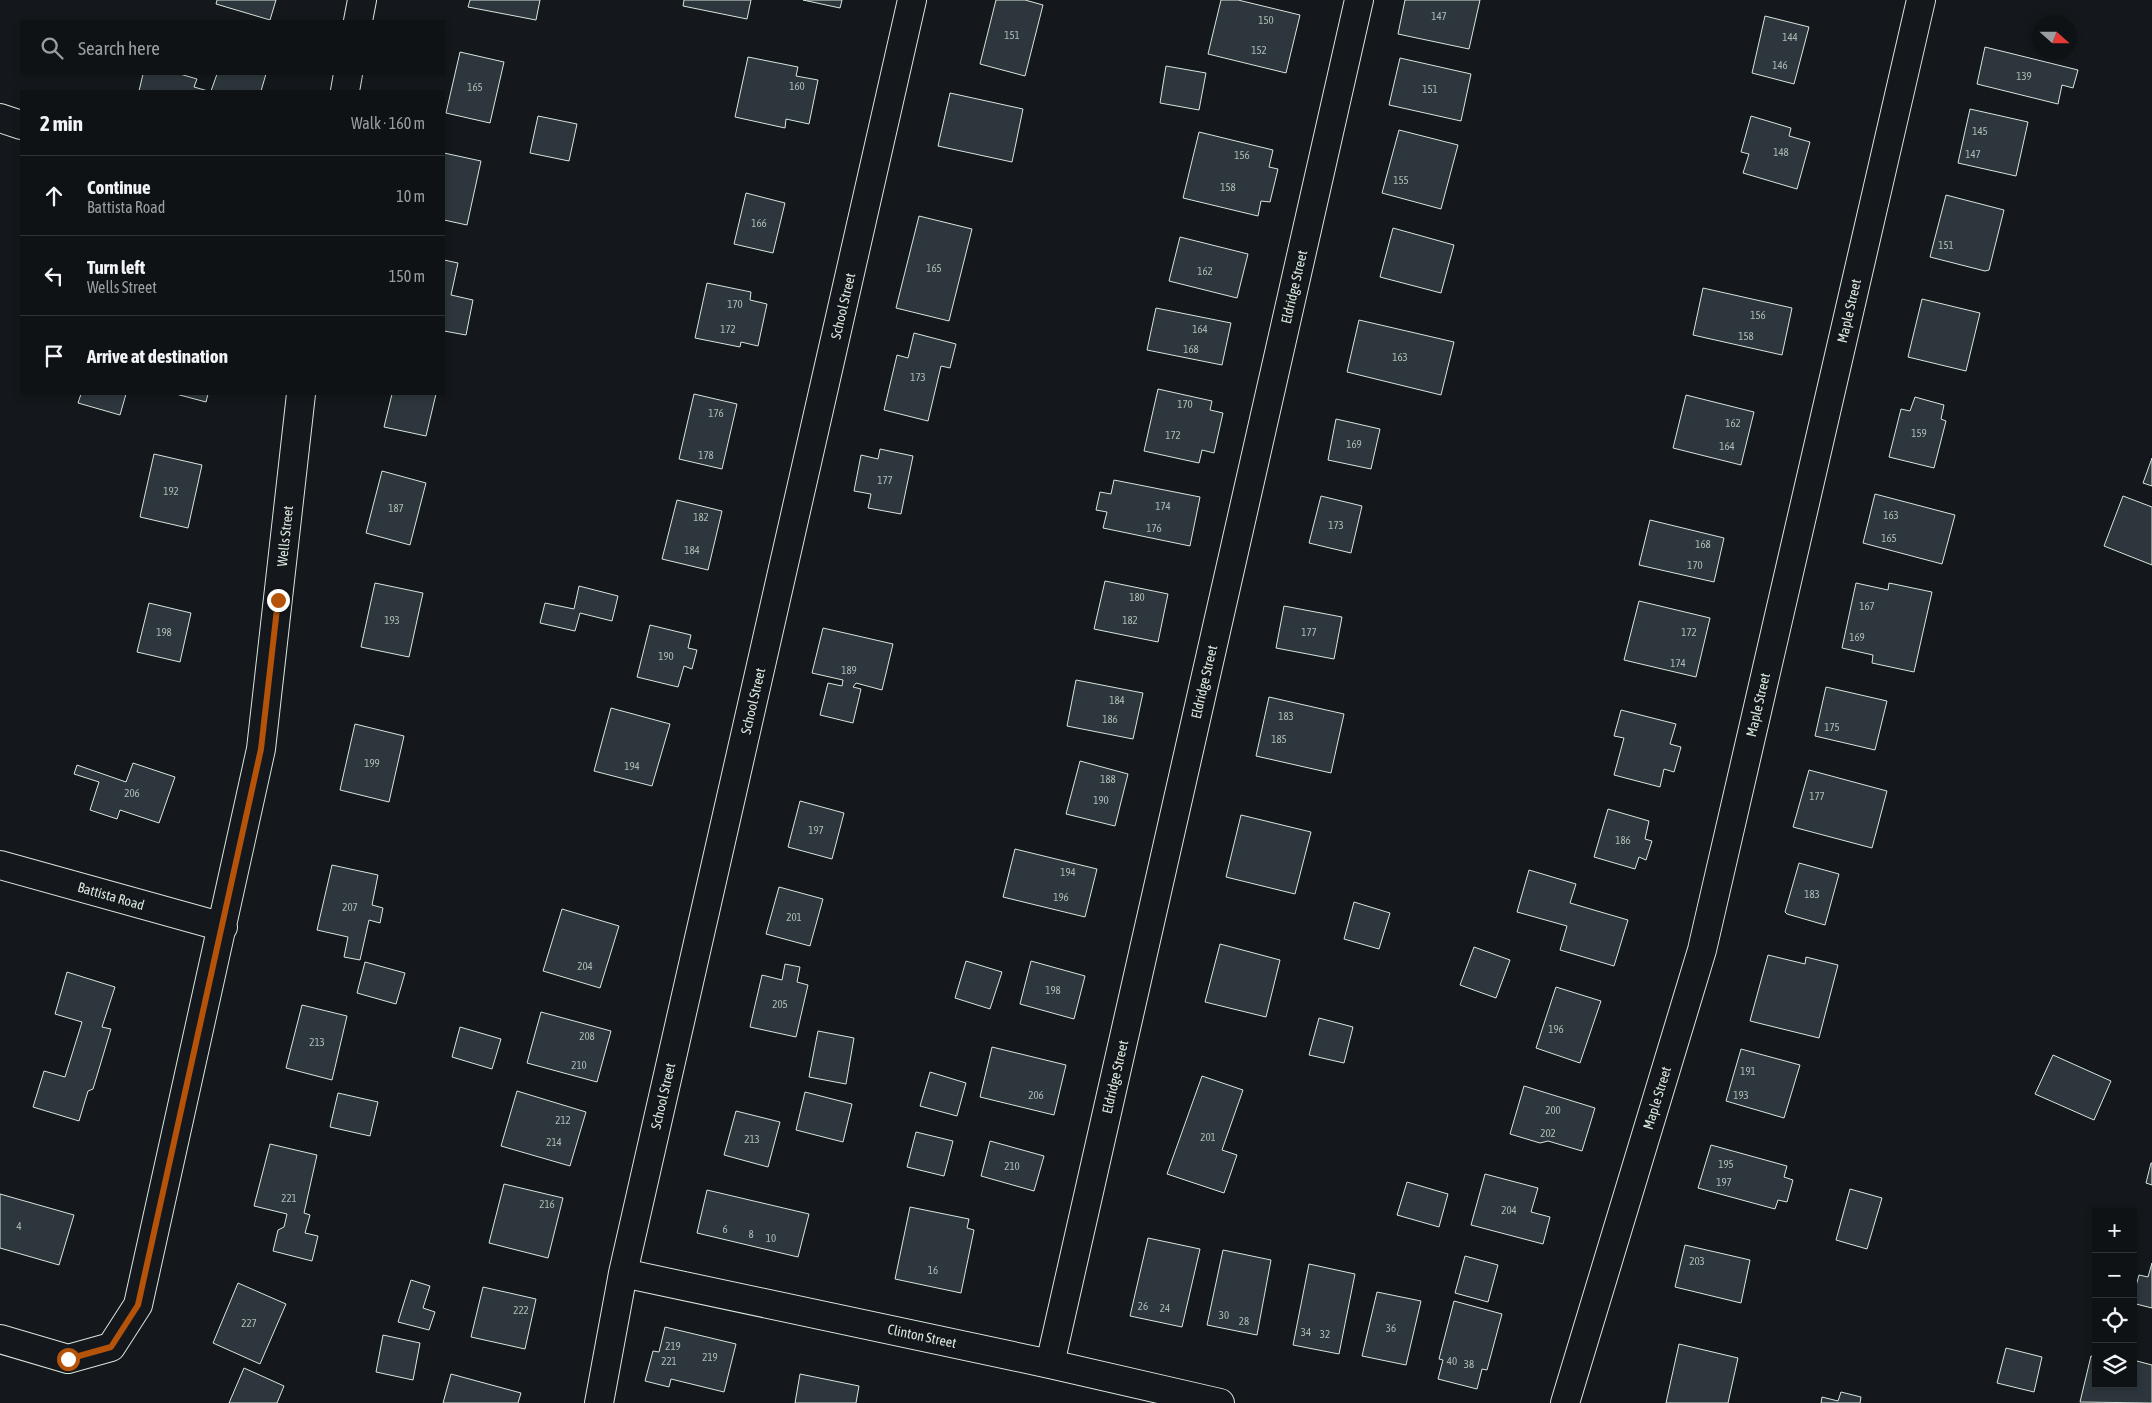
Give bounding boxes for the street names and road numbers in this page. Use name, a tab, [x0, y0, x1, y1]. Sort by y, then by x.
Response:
street label: Eldridge Street	[1278, 249, 1310, 325]
street label: School Street	[828, 271, 858, 341]
street label: Maple Street	[1834, 277, 1864, 345]
street label: Wells Street	[274, 505, 296, 567]
street label: Eldridge Street	[1188, 644, 1220, 720]
street label: School Street	[738, 666, 768, 736]
street label: Maple Street	[1743, 671, 1773, 739]
street label: Battista Road	[76, 879, 146, 913]
street label: Eldridge Street	[1099, 1039, 1131, 1115]
street label: School Street	[648, 1061, 678, 1131]
street label: Maple Street	[1640, 1065, 1674, 1131]
street label: Clinton Street	[886, 1321, 958, 1351]

